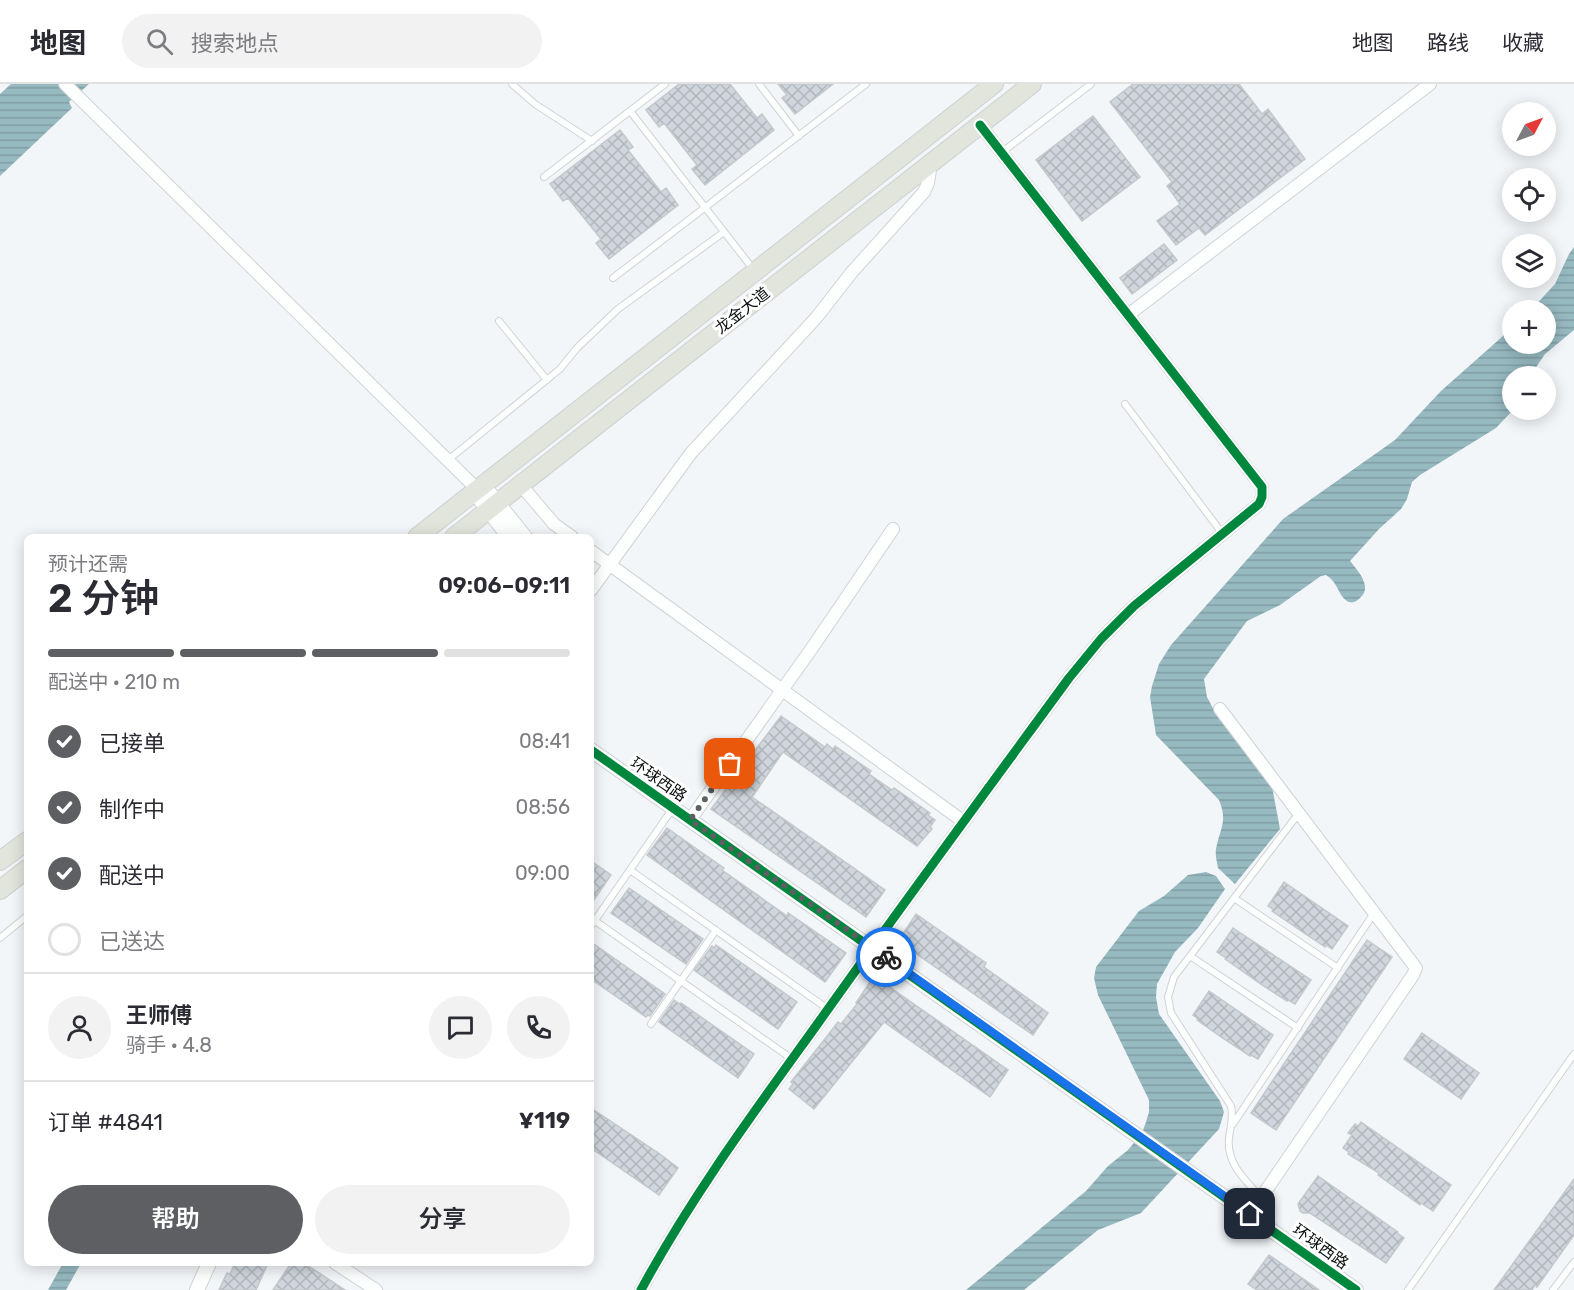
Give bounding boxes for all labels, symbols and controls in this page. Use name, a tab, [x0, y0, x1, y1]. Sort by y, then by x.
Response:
search box	[122, 14, 542, 68]
icon: search	[143, 25, 176, 58]
text: 地图	[30, 27, 86, 60]
text: 搜索地点	[191, 30, 279, 57]
text: 地图	[1352, 30, 1394, 55]
text: 路线	[1427, 30, 1469, 55]
text: 收藏	[1502, 30, 1544, 55]
north arrow	[1502, 102, 1556, 156]
map controls	[1502, 102, 1556, 420]
button: locate	[1502, 168, 1556, 222]
button: layers	[1502, 234, 1556, 288]
street label: 龙金大道	[711, 283, 773, 338]
button: +	[1502, 300, 1556, 354]
button: −	[1502, 366, 1556, 420]
text: 预计还需	[48, 552, 128, 576]
text: 09:06–09:11	[438, 572, 570, 599]
text: 2 分钟	[48, 576, 159, 622]
text: 配送中 · 210 m	[48, 670, 180, 694]
icon: check	[48, 725, 81, 758]
text: 08:41	[519, 729, 570, 753]
text: 已接单	[99, 730, 165, 757]
pin	[704, 738, 755, 789]
icon: bag	[713, 747, 746, 780]
street label: 环球西路	[627, 753, 690, 806]
icon: check	[48, 791, 81, 824]
text: 08:56	[516, 795, 570, 819]
text: 制作中	[99, 796, 165, 823]
icon: check	[48, 857, 81, 890]
text: 09:00	[515, 861, 570, 885]
text: 配送中	[99, 862, 165, 889]
courier	[856, 927, 916, 987]
text: 已送达	[99, 928, 165, 955]
icon: bike	[870, 941, 903, 974]
button: person	[48, 996, 111, 1059]
button: chat	[429, 996, 492, 1059]
button: phone	[507, 996, 570, 1059]
text: 王师傅	[126, 1002, 192, 1029]
text: 骑手 · 4.8	[126, 1033, 212, 1057]
text: ¥119	[519, 1107, 570, 1134]
text: 订单 #4841	[48, 1109, 163, 1136]
button: 帮助	[48, 1185, 303, 1254]
button: 分享	[315, 1185, 570, 1254]
pin	[1224, 1188, 1275, 1239]
icon: home	[1233, 1197, 1266, 1230]
street label: 环球西路	[1289, 1220, 1352, 1273]

